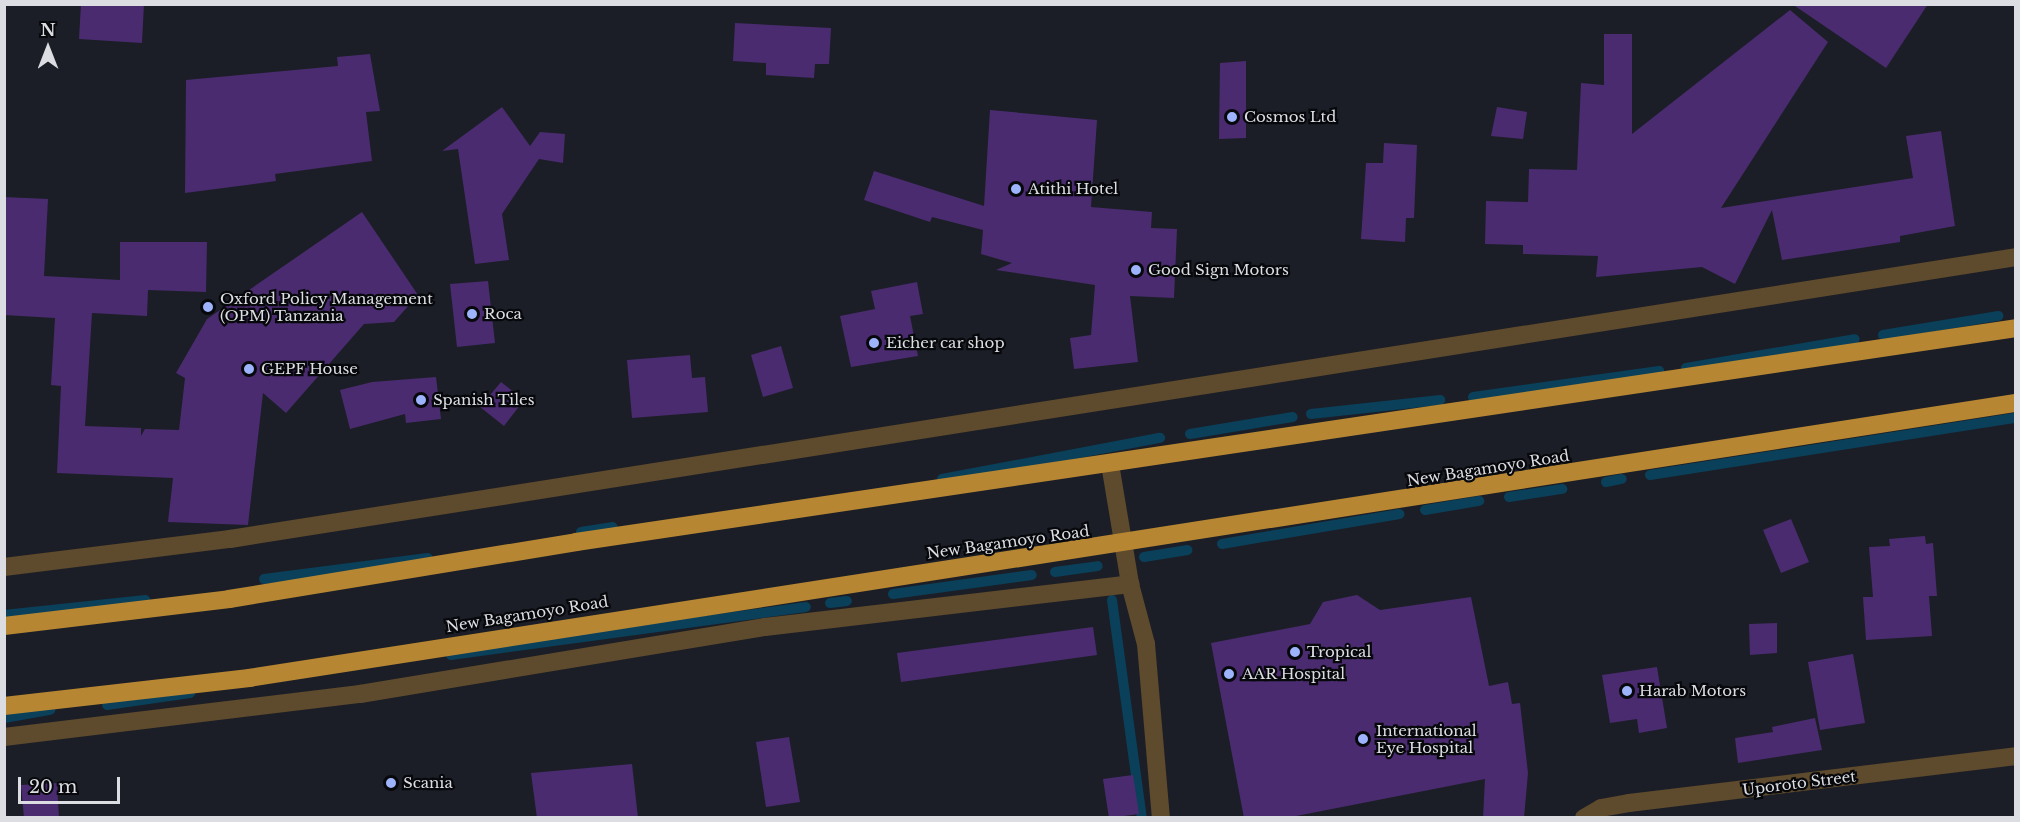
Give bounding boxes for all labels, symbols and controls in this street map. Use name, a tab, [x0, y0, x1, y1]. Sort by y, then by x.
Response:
north arrow	[18, 18, 78, 78]
text: N	[40, 20, 56, 40]
place label: Cosmos Ltd	[1244, 108, 1336, 126]
marker: Cosmos Ltd	[1225, 110, 1239, 124]
place label: Atithi Hotel	[1028, 180, 1118, 198]
marker: Atithi Hotel	[1009, 182, 1023, 196]
place label: Good Sign Motors	[1148, 261, 1289, 279]
marker: Good Sign Motors	[1129, 263, 1143, 277]
place label: Oxford Policy Management (OPM) Tanzania	[220, 289, 433, 324]
marker: Oxford Policy Management (OPM) Tanzania	[201, 300, 215, 314]
place label: Roca	[484, 305, 522, 323]
marker: Roca	[465, 307, 479, 321]
place label: Eicher car shop	[886, 334, 1005, 352]
marker: Eicher car shop	[867, 336, 881, 350]
place label: GEPF House	[261, 360, 358, 378]
marker: GEPF House	[242, 362, 256, 376]
place label: Spanish Tiles	[433, 391, 535, 409]
marker: Spanish Tiles	[414, 393, 428, 407]
street label: New Bagamoyo Road	[1405, 446, 1571, 490]
street label: New Bagamoyo Road	[925, 522, 1091, 562]
street label: New Bagamoyo Road	[444, 592, 610, 636]
place label: Tropical	[1307, 643, 1371, 661]
marker: Tropical	[1288, 645, 1302, 659]
marker: AAR Hospital	[1220, 665, 1238, 683]
place label: AAR Hospital	[1242, 665, 1346, 683]
place label: Harab Motors	[1639, 682, 1746, 700]
marker: Harab Motors	[1620, 684, 1634, 698]
place label: International Eye Hospital	[1376, 721, 1477, 756]
marker: International Eye Hospital	[1354, 730, 1372, 748]
scale bar	[21, 765, 123, 803]
street label: Uporoto Street	[1741, 767, 1857, 799]
place label: Scania	[403, 774, 453, 792]
text: 20 m	[29, 776, 77, 798]
marker: Scania	[384, 776, 398, 790]

